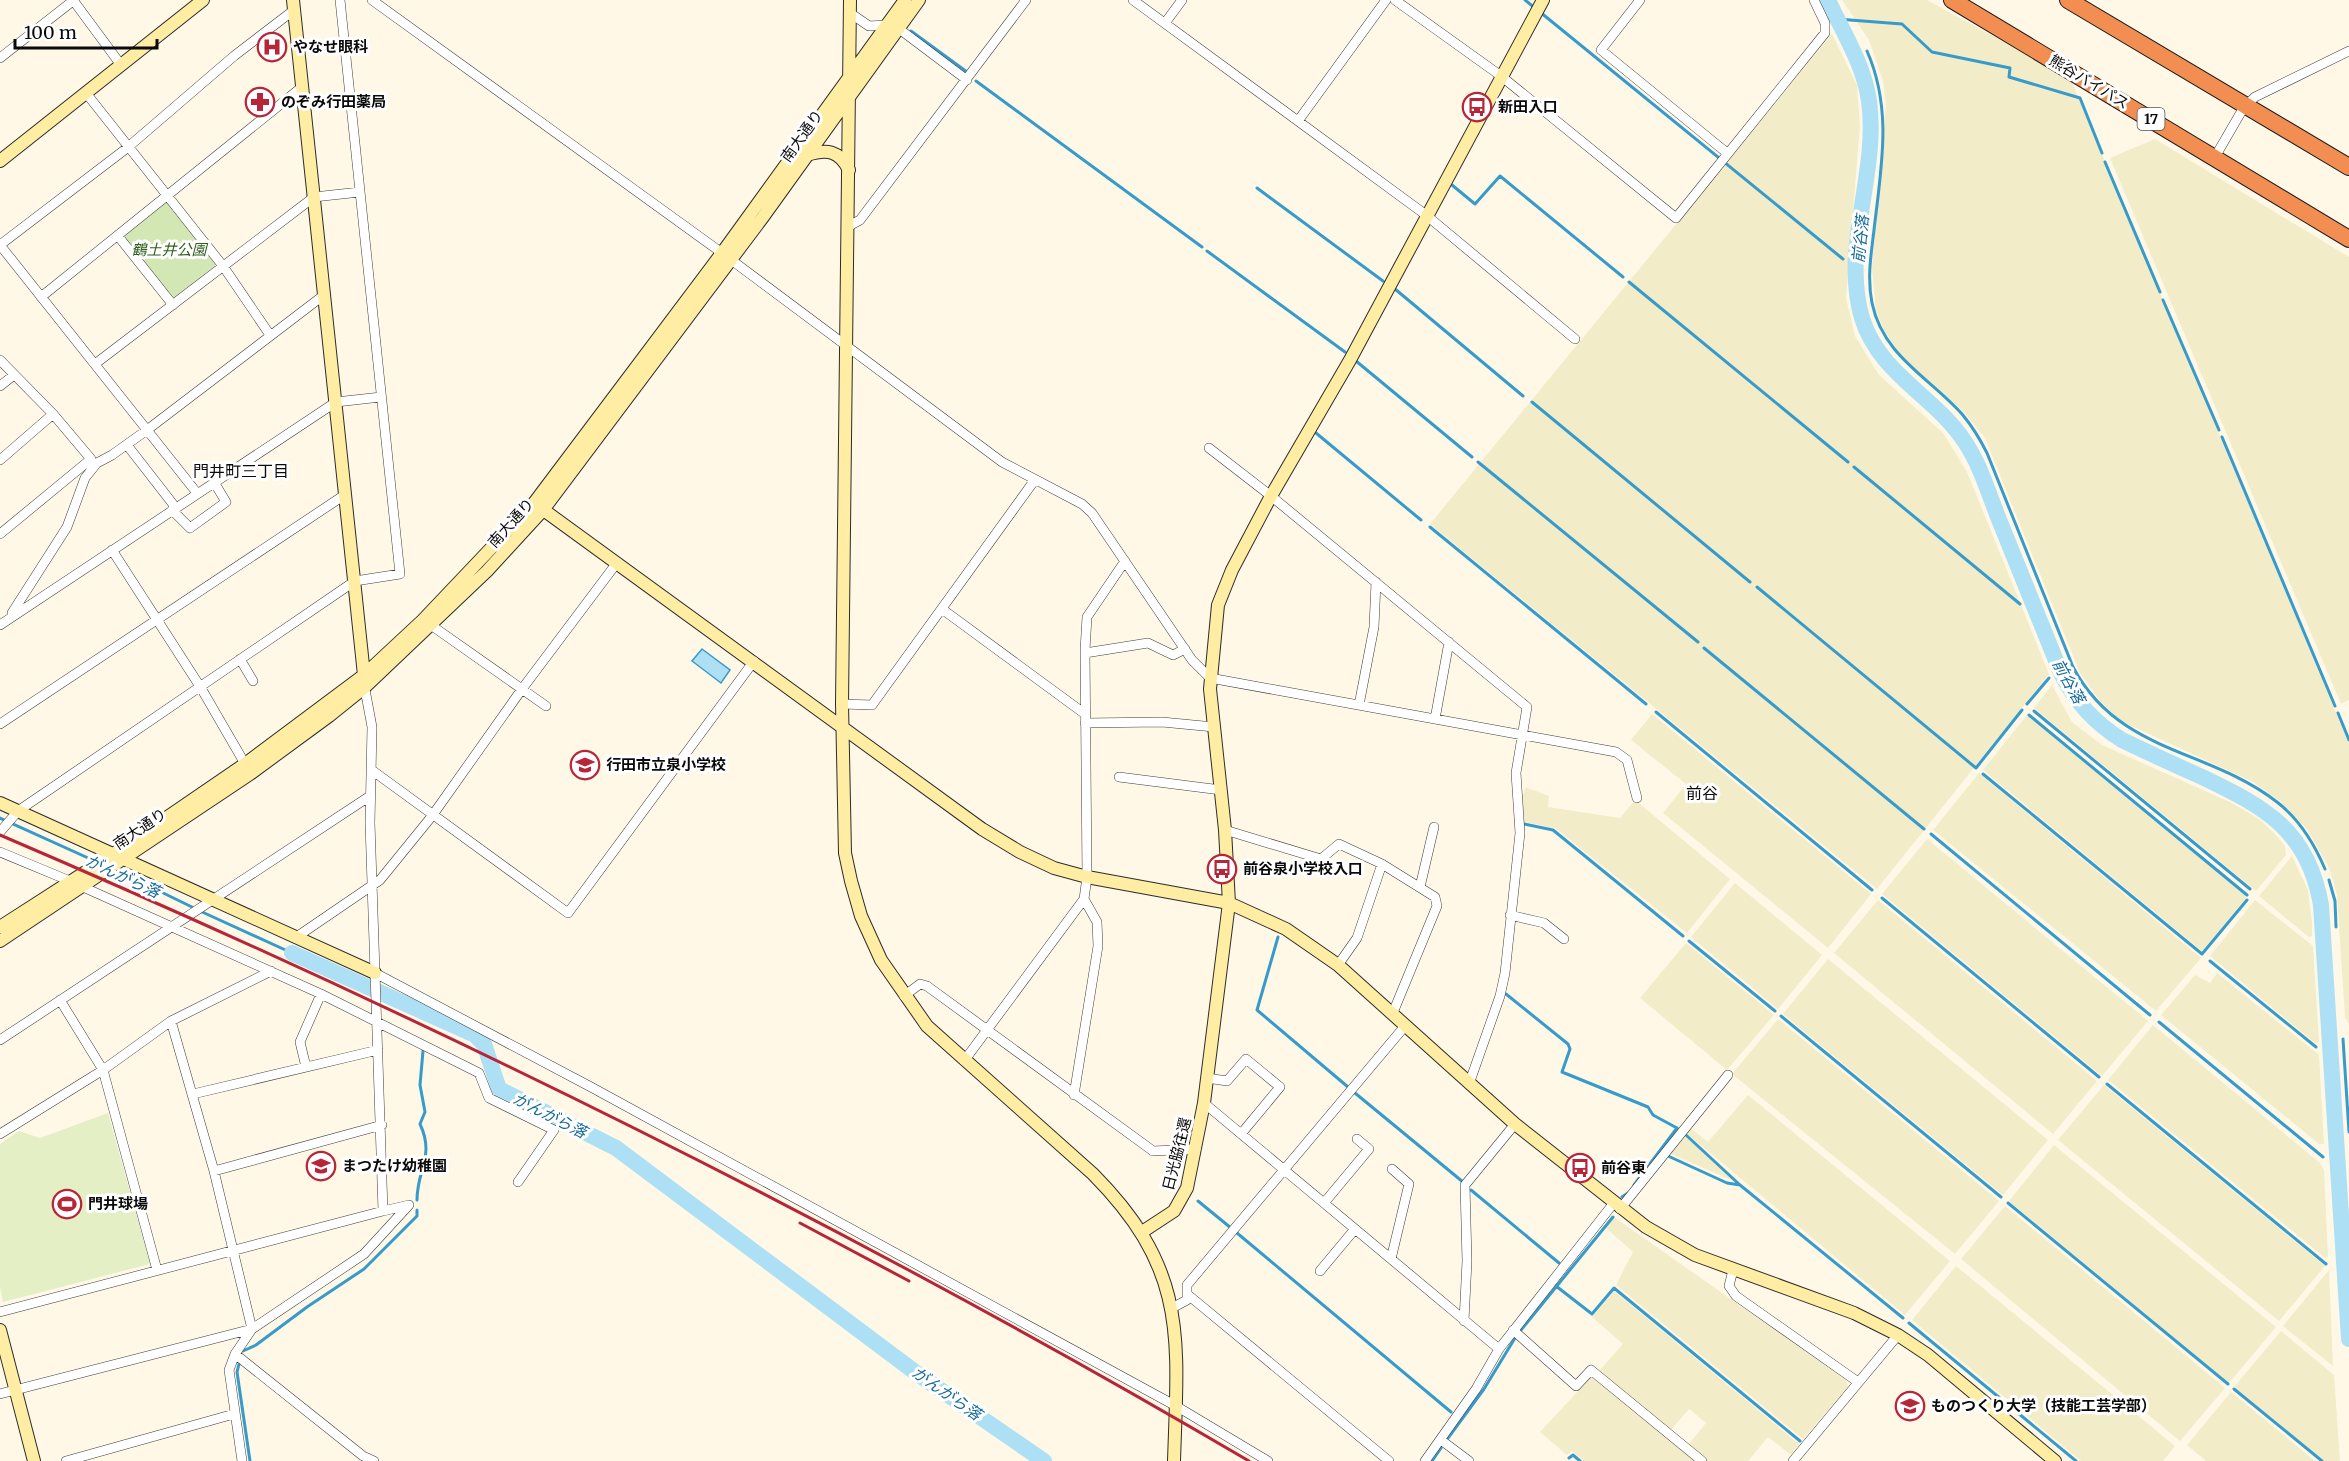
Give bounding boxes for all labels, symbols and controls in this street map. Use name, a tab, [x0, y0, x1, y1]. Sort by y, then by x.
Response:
scale bar	[15, 12, 158, 50]
text: 100 m	[24, 21, 77, 44]
hospital icon: やなせ眼科	[256, 31, 288, 63]
place label: やなせ眼科	[293, 37, 368, 56]
street label: 熊谷バイパス	[2046, 50, 2133, 113]
pharmacy icon: のぞみ行田薬局	[244, 86, 276, 118]
bus stop icon: 新田入口	[1461, 91, 1493, 123]
place label: のぞみ行田薬局	[281, 92, 386, 111]
place label: 新田入口	[1498, 97, 1558, 116]
street label: 南大通り	[776, 106, 827, 166]
road number: 17	[2138, 108, 2164, 130]
water label: 前谷落	[1848, 211, 1873, 264]
park label: 鶴土井公園	[131, 240, 208, 259]
district label: 門井町三丁目	[193, 461, 289, 481]
street label: 南大通り	[483, 494, 538, 551]
water label: 前谷落	[2049, 655, 2091, 709]
school or university icon: 行田市立泉小学校	[569, 749, 601, 781]
place label: 行田市立泉小学校	[606, 755, 726, 774]
district label: 前谷	[1686, 783, 1718, 803]
street label: 南大通り	[110, 804, 170, 853]
water label: がんがら落	[83, 850, 166, 903]
bus stop icon: 前谷泉小学校入口	[1206, 853, 1238, 885]
place label: 前谷泉小学校入口	[1243, 859, 1363, 878]
water label: がんがら落	[510, 1088, 593, 1143]
street label: 日光脇往還	[1158, 1115, 1195, 1193]
school or university icon: まつたけ幼稚園	[305, 1150, 337, 1182]
bus stop icon: 前谷東	[1564, 1152, 1596, 1184]
place label: まつたけ幼稚園	[342, 1156, 447, 1175]
place label: 前谷東	[1601, 1158, 1646, 1177]
sports icon: 門井球場	[51, 1188, 83, 1220]
place label: 門井球場	[88, 1194, 148, 1213]
water label: がんがら落	[908, 1362, 988, 1426]
school or university icon: ものつくり大学（技能工芸学部）	[1894, 1390, 1926, 1422]
place label: ものつくり大学（技能工芸学部）	[1931, 1396, 2156, 1415]

